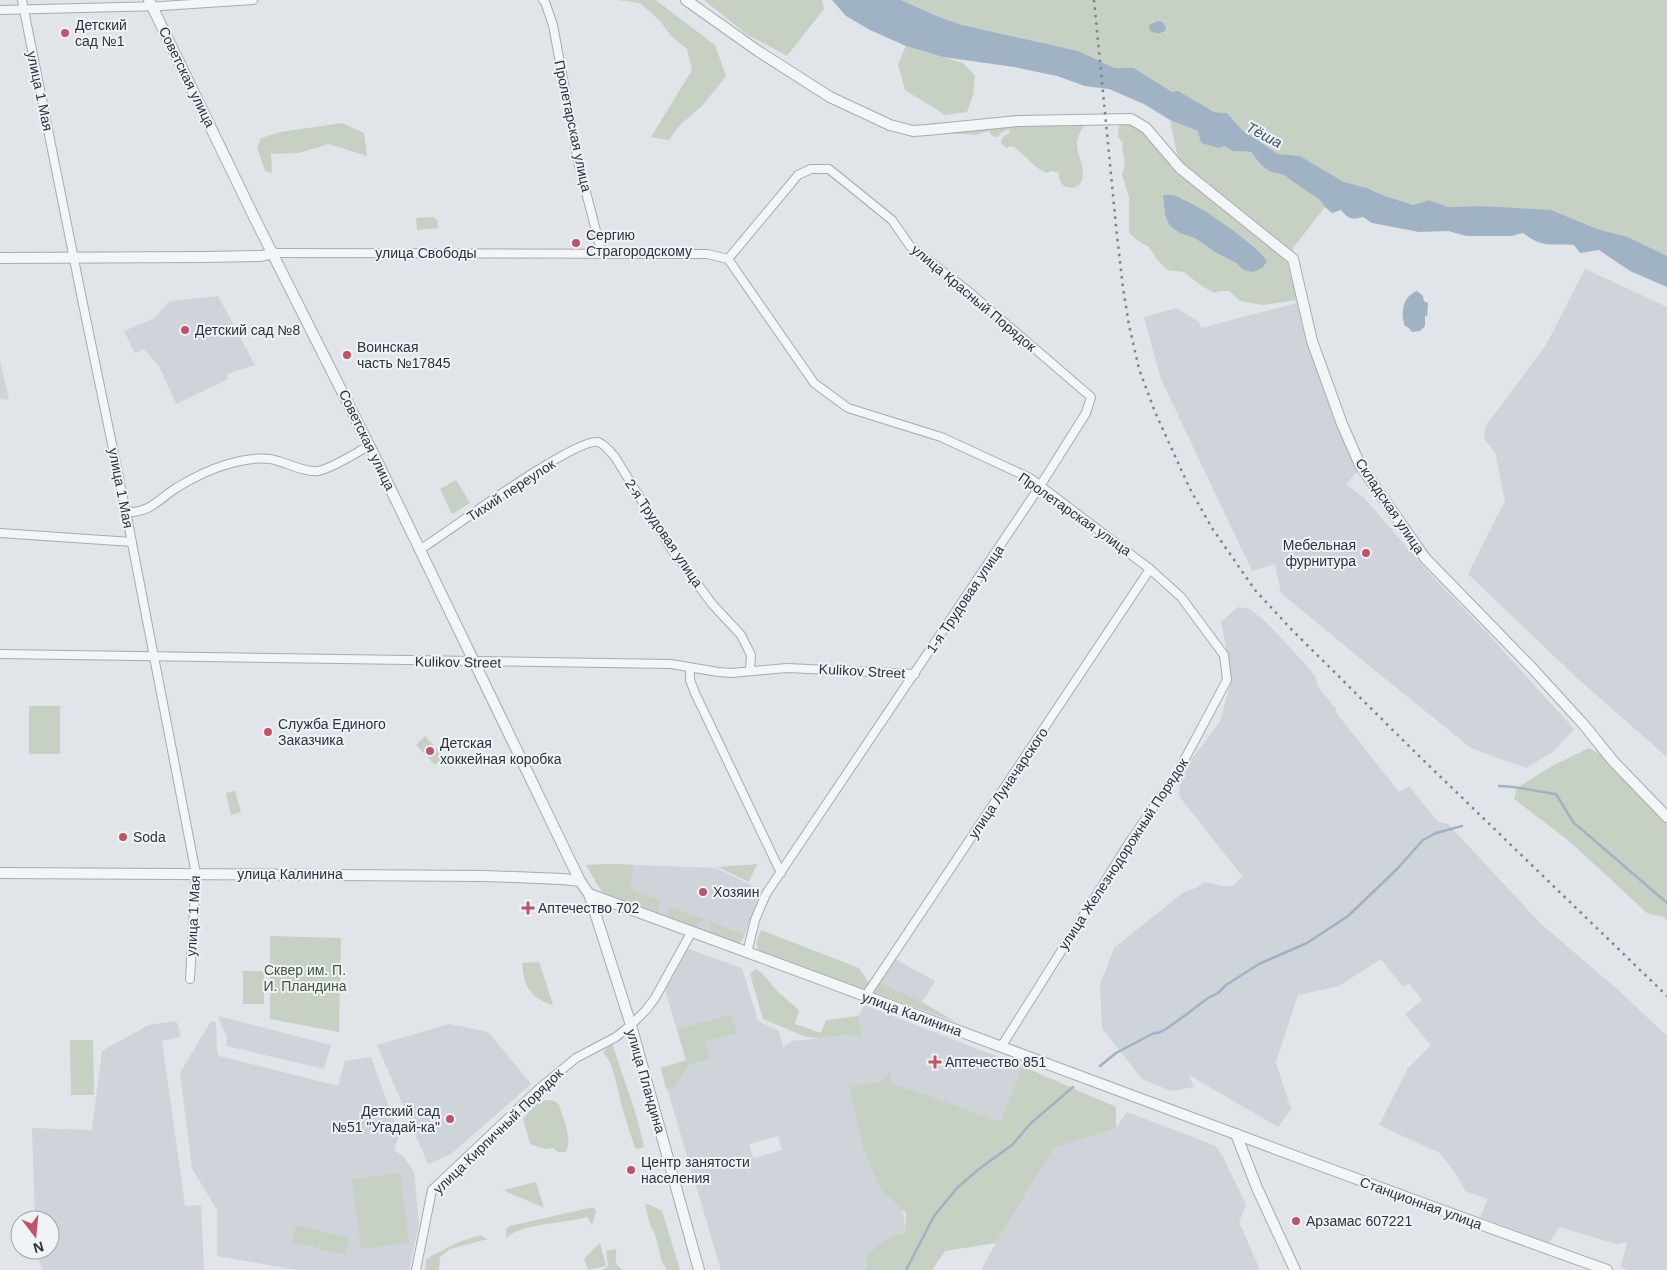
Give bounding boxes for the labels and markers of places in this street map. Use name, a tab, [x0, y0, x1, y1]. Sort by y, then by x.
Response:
place label: Детский сад №1	[75, 17, 127, 49]
marker: Детский сад №1	[59, 27, 71, 39]
place label: Сергию Страгородскому	[586, 227, 692, 259]
marker: Сергию Страгородскому	[570, 237, 582, 249]
place label: Детский сад №8	[195, 322, 301, 338]
marker: Детский сад №8	[179, 324, 191, 336]
place label: Воинская часть №17845	[357, 339, 451, 371]
marker: Воинская часть №17845	[341, 349, 353, 361]
place label: Мебельная фурнитура	[1283, 537, 1356, 569]
marker: Мебельная фурнитура	[1360, 547, 1372, 559]
place label: Служба Единого Заказчика	[278, 716, 386, 748]
marker: Служба Единого Заказчика	[262, 726, 274, 738]
place label: Детская хоккейная коробка	[440, 735, 562, 767]
marker: Детская хоккейная коробка	[424, 745, 436, 757]
place label: Soda	[133, 829, 166, 845]
marker: Soda	[117, 831, 129, 843]
place label: Хозяин	[713, 884, 759, 900]
marker: Хозяин	[697, 886, 709, 898]
place label: Аптечество 702	[538, 900, 640, 916]
marker: Аптечество 702	[522, 902, 534, 914]
place label: Аптечество 851	[945, 1054, 1047, 1070]
marker: Аптечество 851	[929, 1056, 941, 1068]
place label: Детский сад №51 "Угадай-ка"	[332, 1103, 440, 1135]
marker: Детский сад №51 "Угадай-ка"	[444, 1113, 456, 1125]
place label: Центр занятости населения	[641, 1154, 750, 1186]
marker: Центр занятости населения	[625, 1164, 637, 1176]
place label: Арзамас 607221	[1306, 1213, 1412, 1229]
marker: Арзамас 607221	[1290, 1215, 1302, 1227]

